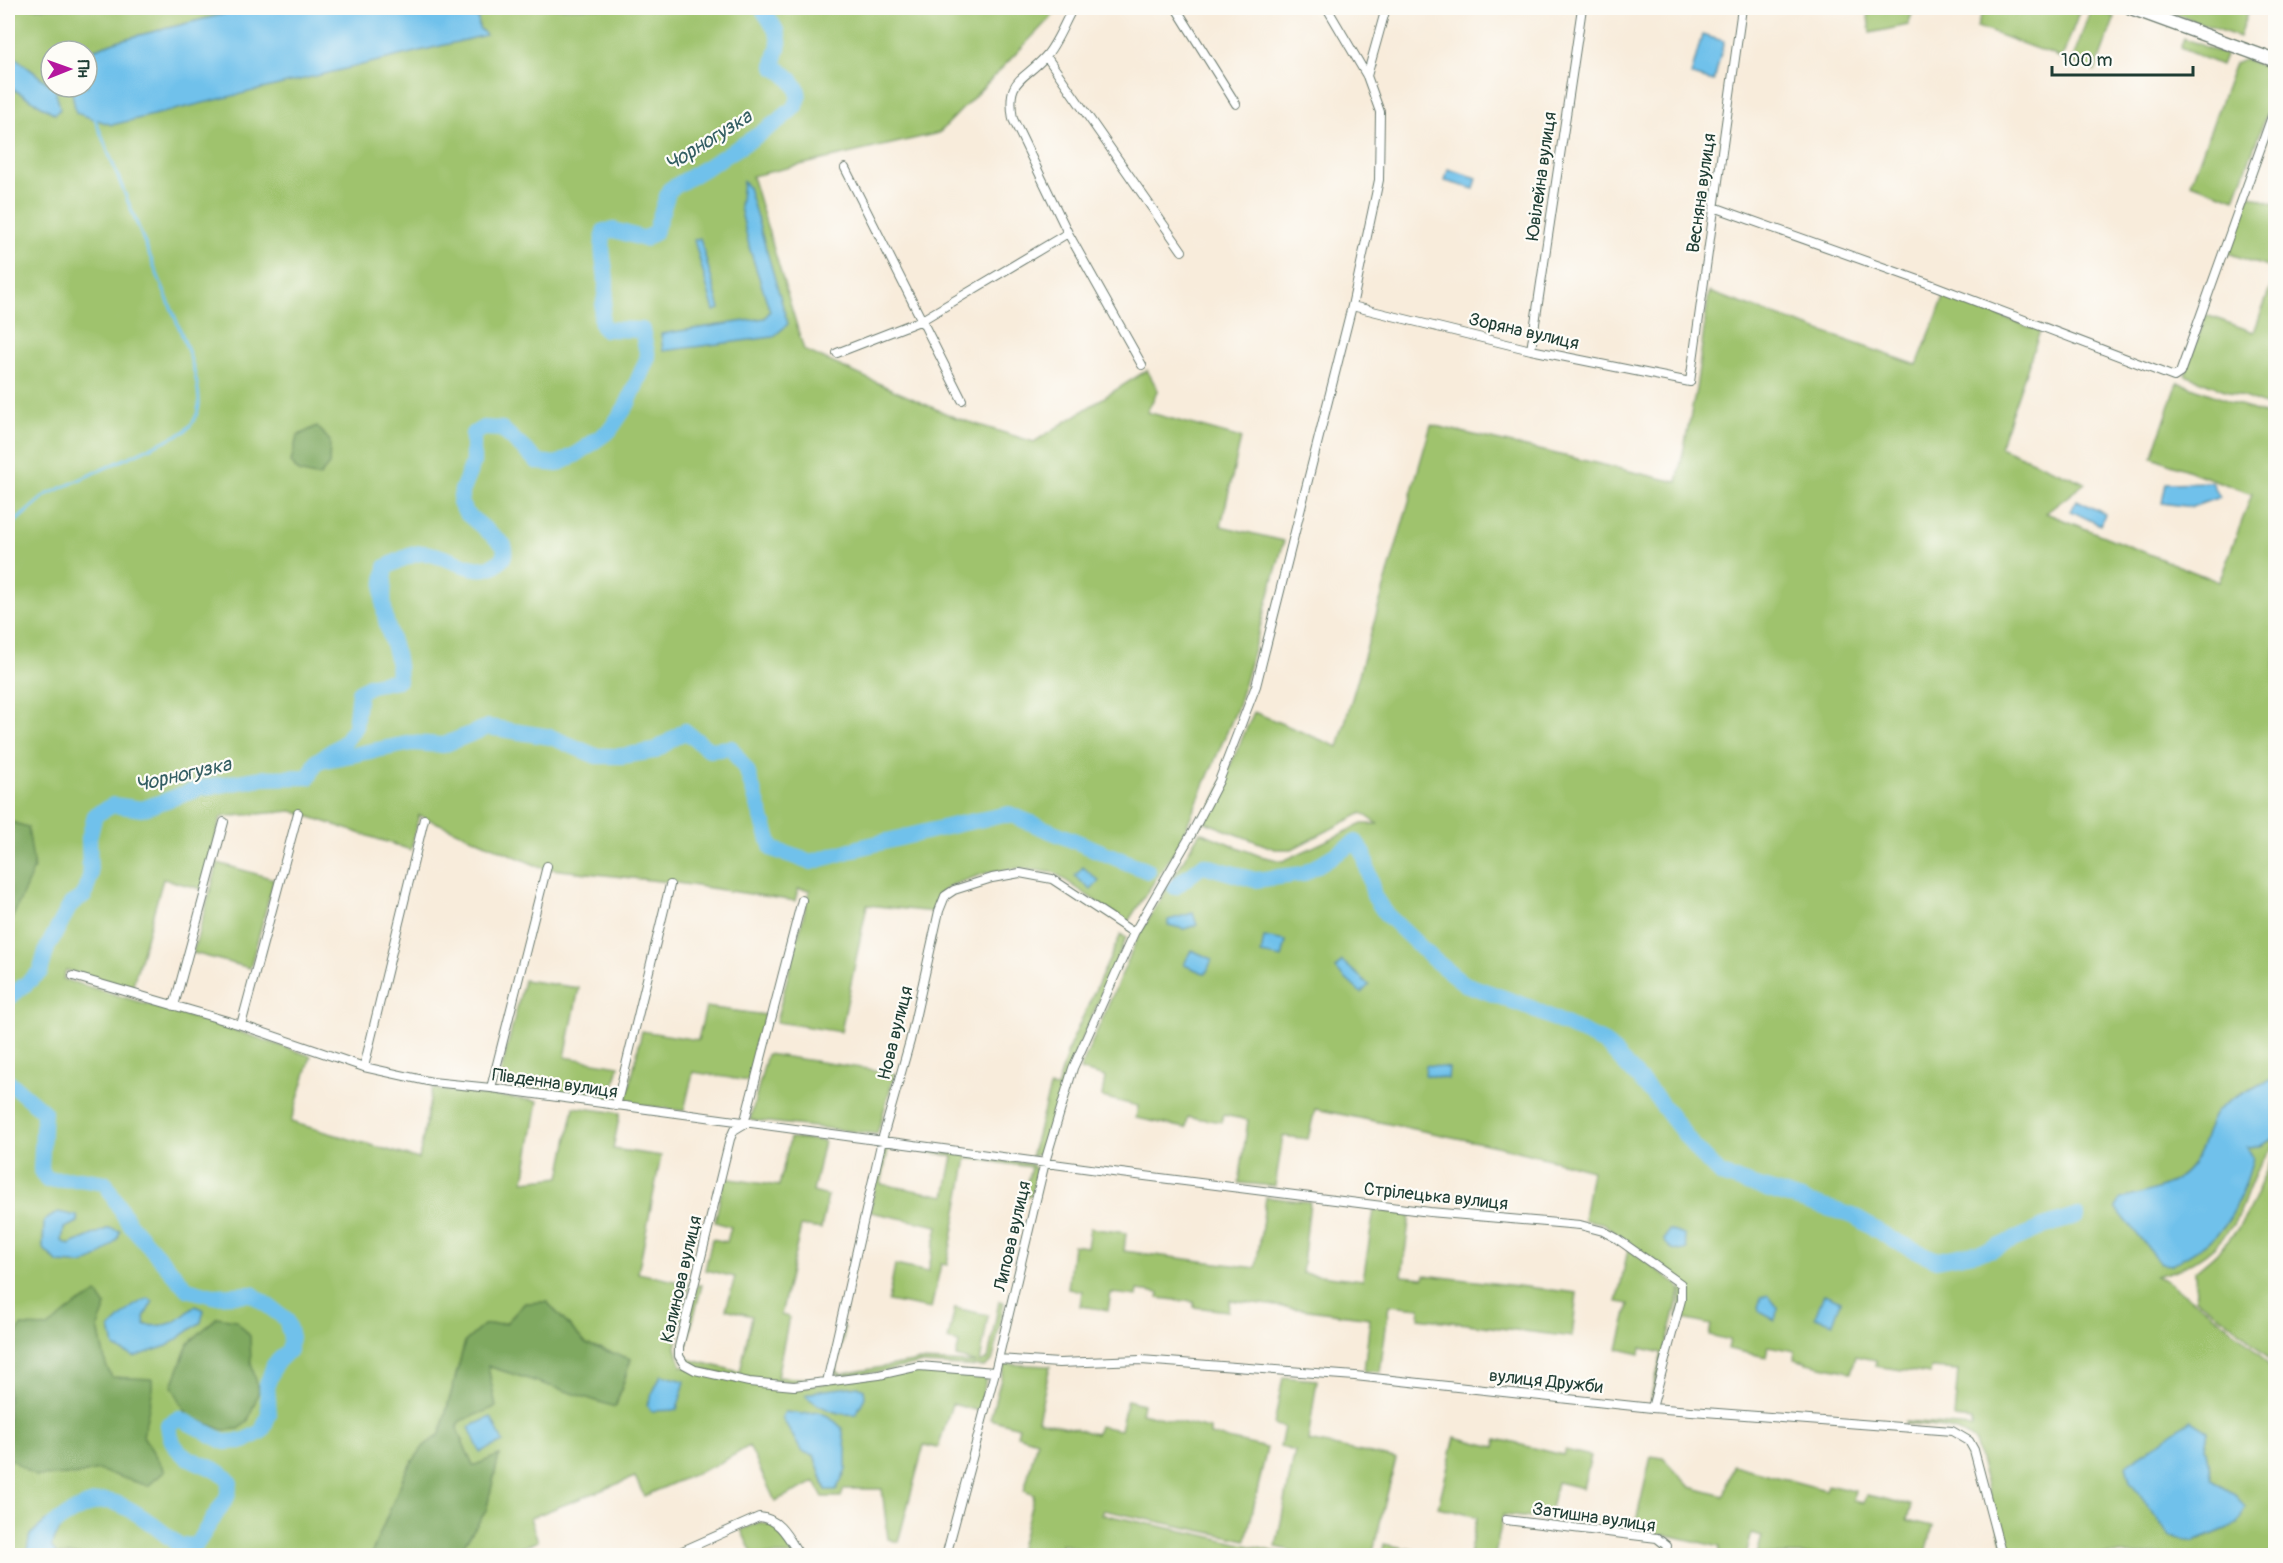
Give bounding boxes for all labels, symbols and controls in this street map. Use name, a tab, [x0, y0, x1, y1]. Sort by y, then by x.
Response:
north arrow	[39, 39, 99, 99]
scale bar	[2052, 39, 2193, 77]
text: 100 m	[2061, 49, 2113, 72]
text: Пн	[73, 60, 93, 78]
water label: Чорногузка	[660, 103, 758, 177]
street label: Ювілейна вулиця	[1521, 110, 1562, 242]
street label: Весняна вулиця	[1682, 132, 1721, 254]
street label: Зоряна вулиця	[1467, 308, 1581, 355]
water label: Чорногузка	[133, 751, 235, 798]
street label: Нова вулиця	[873, 984, 918, 1082]
street label: Південна вулиця	[491, 1063, 619, 1104]
street label: Стрілецька вулиця	[1363, 1177, 1509, 1216]
street label: Липова вулиця	[988, 1179, 1036, 1295]
street label: Калинова вулиця	[656, 1213, 707, 1345]
street label: вулиця Дружби	[1488, 1364, 1604, 1399]
street label: Затишна вулиця	[1531, 1497, 1657, 1538]

